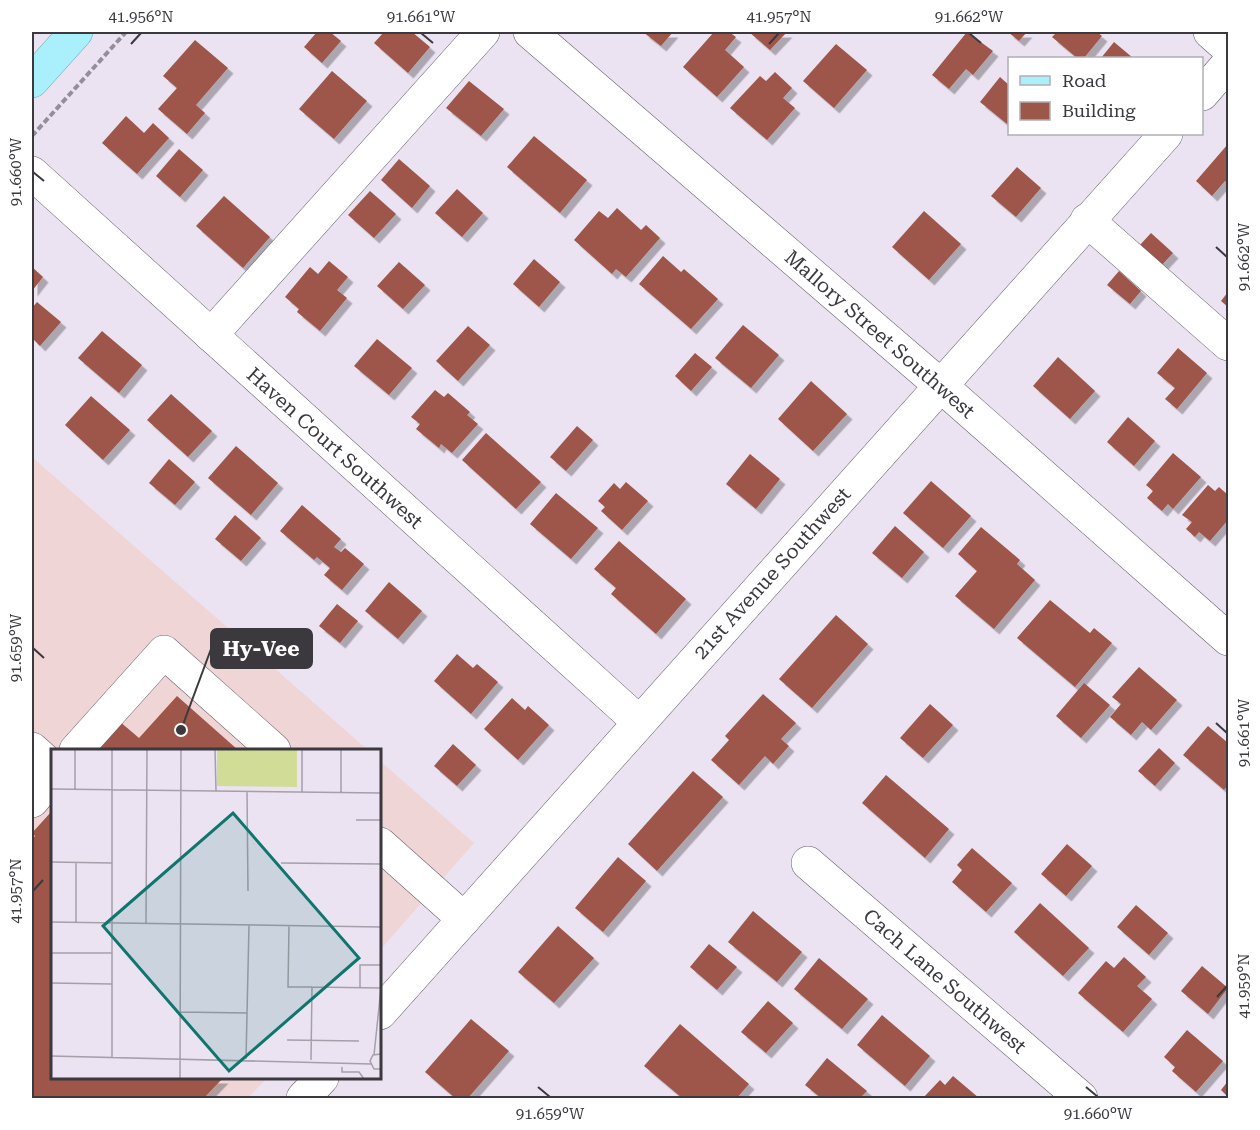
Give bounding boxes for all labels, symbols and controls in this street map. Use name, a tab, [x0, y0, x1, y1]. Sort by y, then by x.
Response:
text: 41.956°N	[108, 8, 174, 26]
text: 91.661°W	[387, 8, 456, 26]
text: 41.957°N	[746, 8, 812, 26]
text: 91.662°W	[935, 8, 1004, 26]
legend	[1008, 57, 1203, 135]
text: Road	[1062, 70, 1107, 91]
text: Building	[1062, 100, 1136, 121]
text: 91.660°W	[7, 137, 25, 206]
text: 91.662°W	[1235, 222, 1253, 291]
street label: Mallory Street Southwest	[780, 245, 980, 423]
street label: Haven Court Southwest	[242, 362, 428, 534]
street label: 21st Avenue Southwest	[688, 482, 856, 664]
text: 91.659°W	[7, 613, 25, 682]
callout: Hy-Vee	[211, 629, 312, 668]
text: Hy-Vee	[223, 637, 299, 661]
text: 91.661°W	[1235, 698, 1253, 767]
inset map	[51, 749, 381, 1079]
text: 41.957°N	[7, 858, 25, 924]
street label: Cach Lane Southwest	[859, 904, 1032, 1059]
text: 41.959°N	[1235, 953, 1253, 1019]
text: 91.659°W	[516, 1105, 585, 1123]
text: 91.660°W	[1064, 1105, 1133, 1123]

